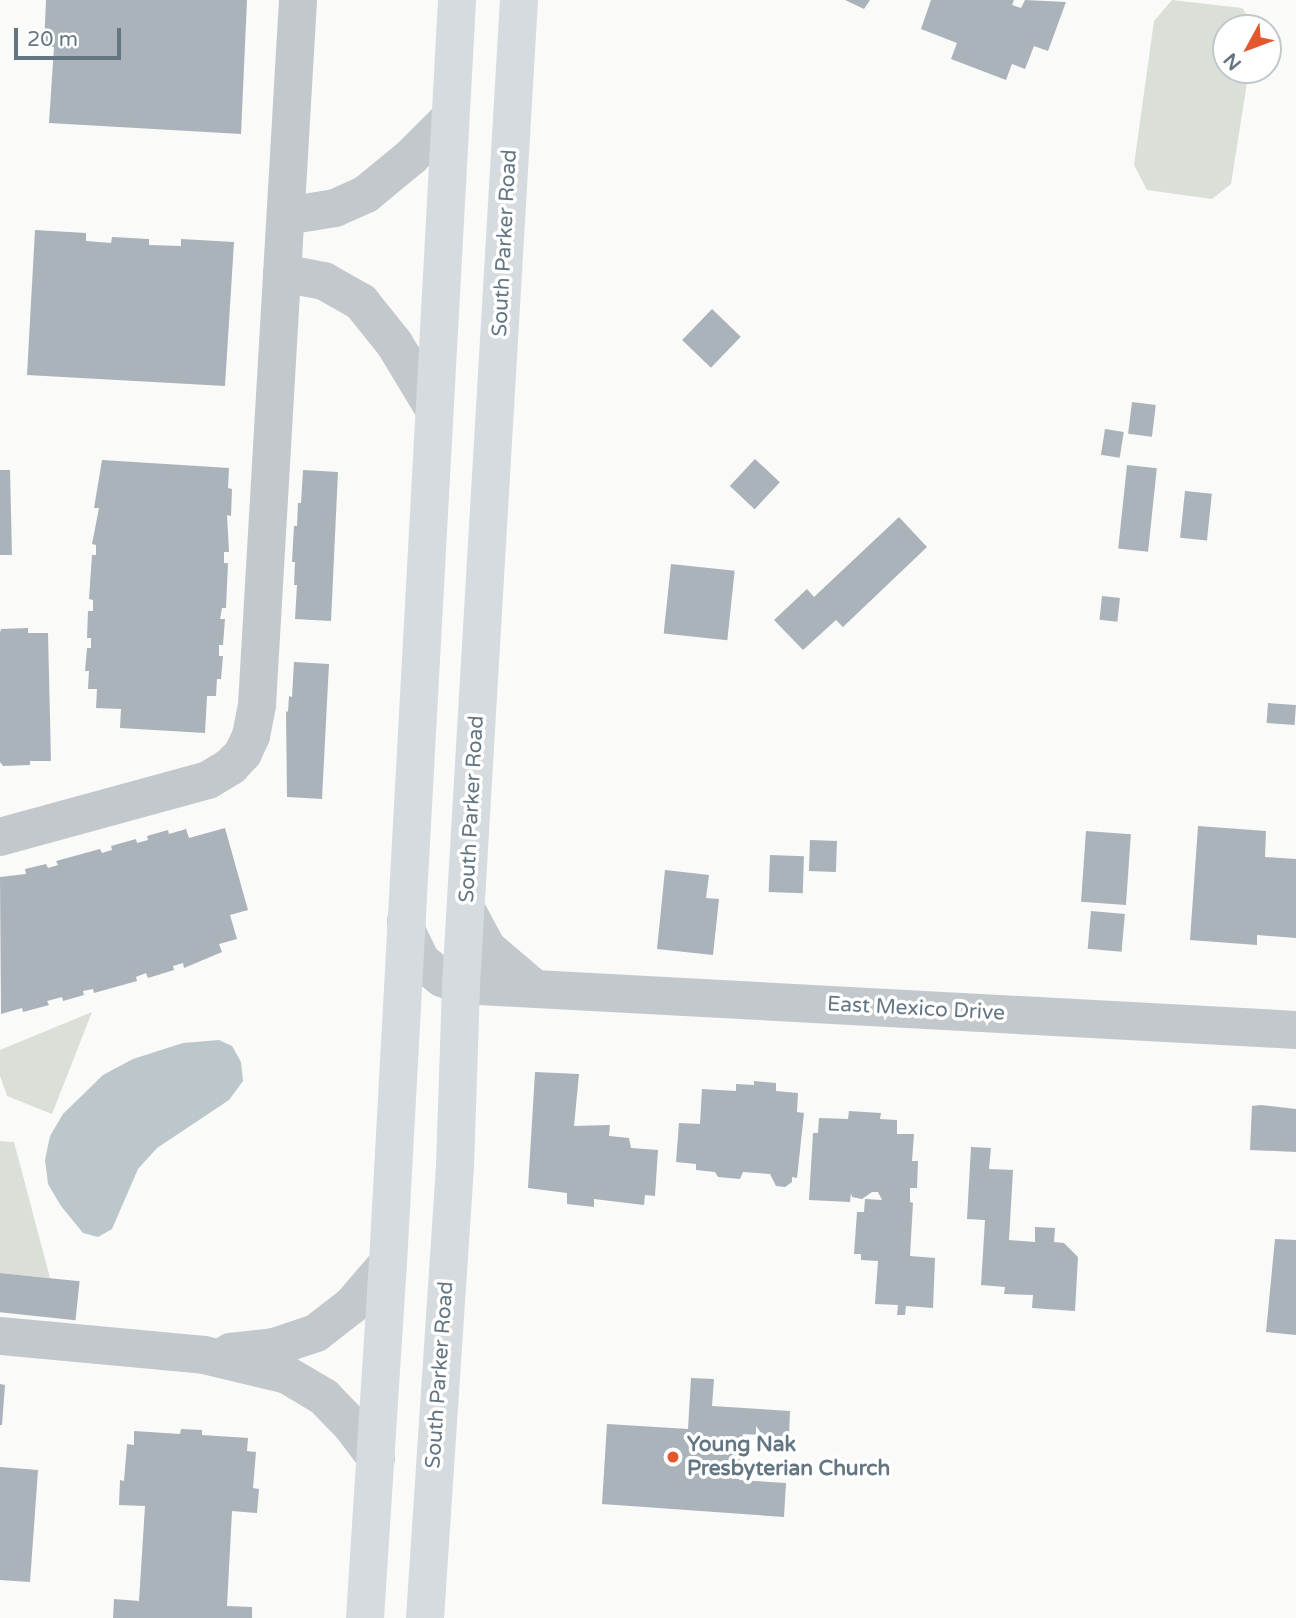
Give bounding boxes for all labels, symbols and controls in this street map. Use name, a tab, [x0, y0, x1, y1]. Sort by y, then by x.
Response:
scale bar	[18, 14, 124, 58]
north arrow	[1212, 14, 1282, 84]
text: 20 m	[27, 27, 78, 52]
text: N	[1219, 48, 1246, 74]
street label: South Parker Road	[488, 149, 522, 337]
street label: South Parker Road	[455, 715, 489, 903]
street label: East Mexico Drive	[826, 992, 1006, 1026]
street label: South Parker Road	[421, 1281, 459, 1469]
place label: Young Nak Presbyterian Church	[687, 1432, 890, 1482]
marker: Young Nak Presbyterian Church	[665, 1449, 681, 1465]

